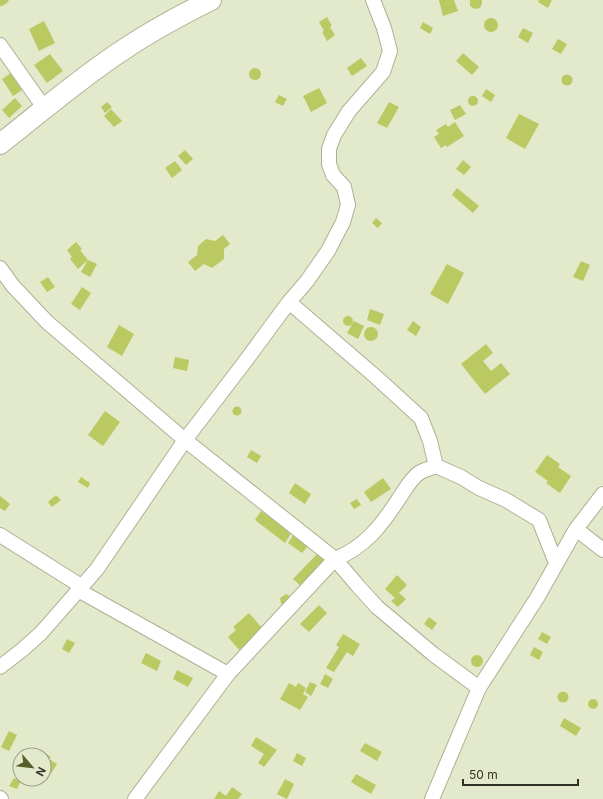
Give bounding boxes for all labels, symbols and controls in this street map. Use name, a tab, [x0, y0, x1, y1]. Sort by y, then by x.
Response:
north arrow	[12, 747, 52, 787]
scale bar	[463, 761, 578, 787]
text: N	[33, 765, 49, 779]
text: 50 m	[469, 767, 498, 782]

